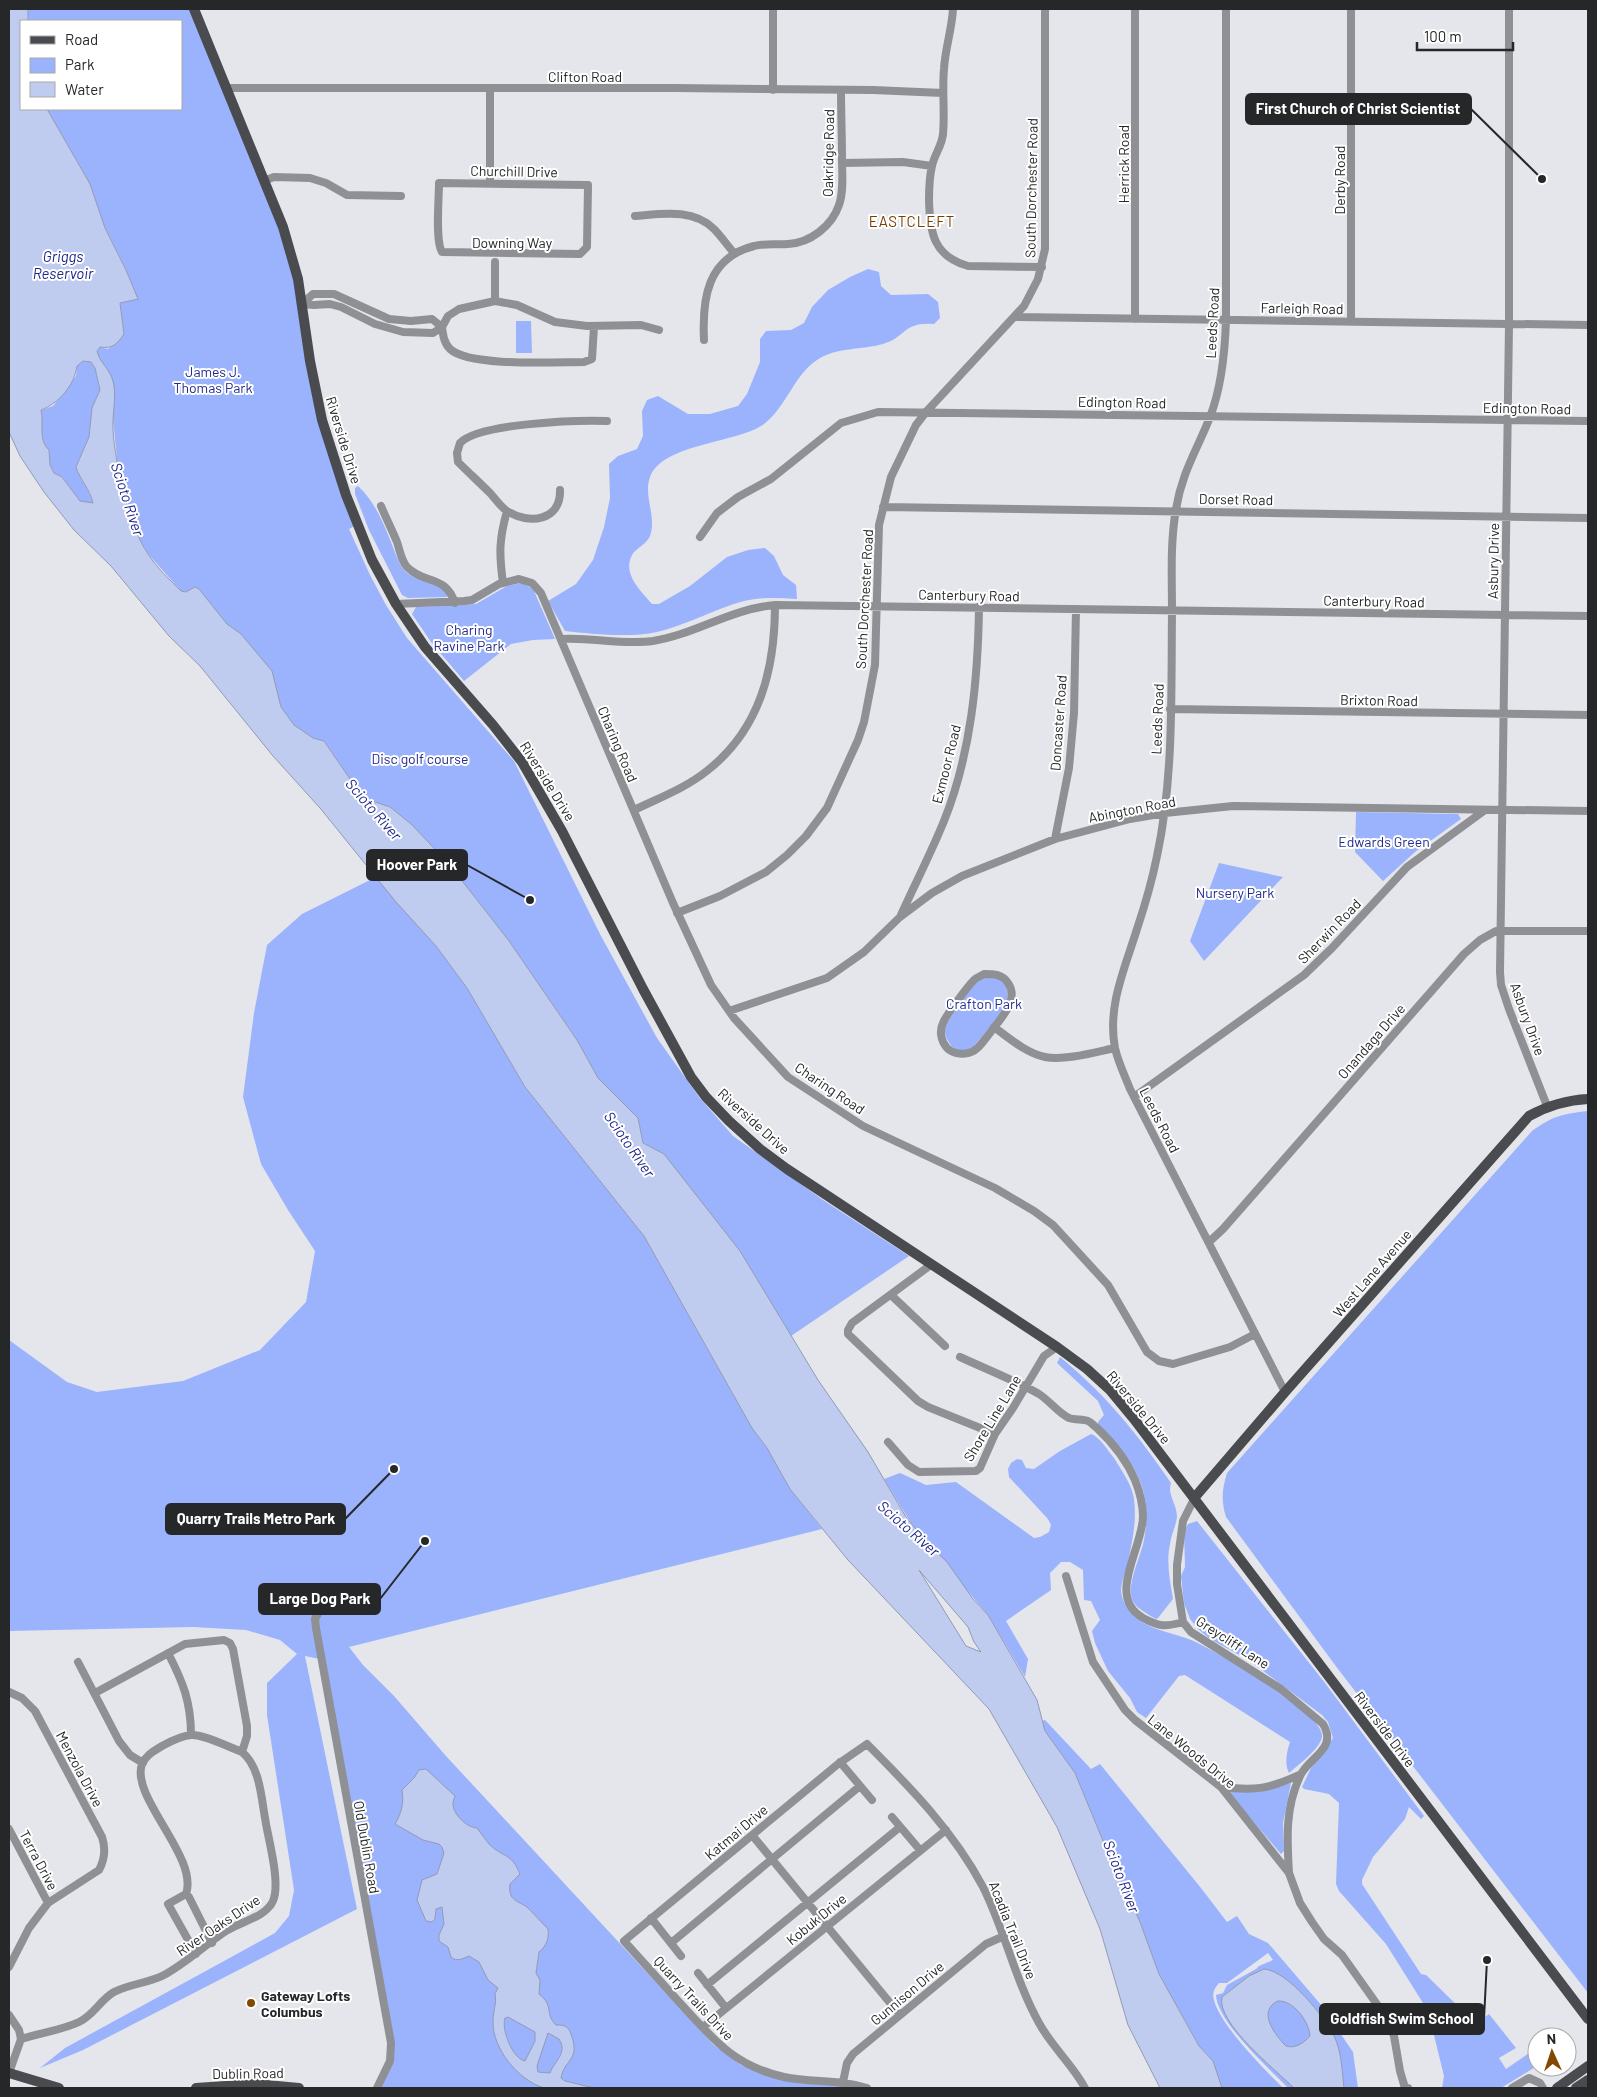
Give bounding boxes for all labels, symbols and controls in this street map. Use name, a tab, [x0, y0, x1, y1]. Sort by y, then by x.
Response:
legend	[20, 20, 182, 110]
scale bar	[1417, 20, 1513, 52]
text: 100 m	[1424, 27, 1462, 45]
text: Road	[65, 30, 98, 48]
text: Park	[65, 55, 95, 73]
street label: Clifton Road	[548, 68, 622, 85]
text: Water	[65, 80, 104, 98]
callout: First Church of Christ Scientist	[1246, 94, 1471, 124]
text: First Church of Christ Scientist	[1256, 99, 1460, 117]
street label: Oakridge Road	[819, 109, 837, 197]
street label: South Dorchester Road	[1021, 118, 1041, 258]
street label: Herrick Road	[1115, 125, 1132, 203]
street label: Derby Road	[1331, 146, 1348, 214]
street label: Churchill Drive	[470, 162, 558, 180]
district label: EASTCLEFT	[869, 212, 955, 230]
street label: Downing Way	[472, 234, 553, 251]
water label: Griggs Reservoir	[33, 247, 94, 282]
street label: Leeds Road	[1202, 287, 1222, 359]
street label: Farleigh Road	[1260, 299, 1344, 317]
park label: James J. Thomas Park	[174, 363, 252, 396]
street label: Edington Road	[1078, 393, 1166, 411]
street label: Riverside Drive	[323, 394, 365, 486]
street label: Edington Road	[1483, 399, 1571, 417]
water label: Scioto River	[108, 460, 149, 539]
street label: Dorset Road	[1199, 490, 1273, 508]
street label: Asbury Drive	[1484, 523, 1502, 599]
street label: South Dorchester Road	[852, 529, 876, 669]
street label: Canterbury Road	[918, 586, 1020, 604]
street label: Canterbury Road	[1323, 592, 1425, 610]
park label: Charing Ravine Park	[433, 621, 505, 654]
street label: Doncaster Road	[1046, 674, 1070, 772]
street label: Leeds Road	[1147, 683, 1167, 755]
street label: Brixton Road	[1340, 691, 1418, 709]
street label: Charing Road	[594, 704, 642, 784]
street label: Exmoor Road	[928, 723, 964, 805]
street label: Riverside Drive	[517, 738, 579, 824]
park label: Disc golf course	[372, 750, 468, 767]
water label: Scioto River	[342, 774, 406, 844]
street label: Abington Road	[1087, 792, 1177, 826]
park label: Edwards Green	[1338, 833, 1430, 850]
callout: Hoover Park	[367, 850, 467, 880]
text: Hoover Park	[377, 855, 457, 873]
park label: Nursery Park	[1196, 884, 1274, 901]
street label: Sherwin Road	[1294, 895, 1364, 967]
street label: Asbury Drive	[1507, 980, 1549, 1058]
park label: Crafton Park	[946, 995, 1022, 1012]
street label: Onandaga Drive	[1334, 1000, 1408, 1082]
street label: Charing Road	[792, 1058, 868, 1118]
street label: Riverside Drive	[715, 1084, 793, 1158]
street label: Leeds Road	[1136, 1085, 1184, 1155]
water label: Scioto River	[601, 1108, 660, 1181]
street label: West Lane Avenue	[1329, 1226, 1415, 1320]
street label: Riverside Drive	[1103, 1367, 1175, 1447]
street label: Shore Line Lane	[960, 1372, 1024, 1464]
water label: Scioto River	[874, 1496, 944, 1560]
callout: Quarry Trails Metro Park	[166, 1504, 345, 1534]
text: Quarry Trails Metro Park	[177, 1509, 335, 1527]
callout: Large Dog Park	[259, 1584, 380, 1614]
text: Large Dog Park	[270, 1589, 370, 1607]
street label: Greycliff Lane	[1193, 1612, 1273, 1672]
street label: Riverside Drive	[1351, 1688, 1419, 1770]
street label: Lane Woods Drive	[1145, 1710, 1239, 1792]
street label: Menzola Drive	[53, 1728, 107, 1810]
street label: Old Dublin Road	[350, 1799, 384, 1895]
street label: Katmai Drive	[701, 1801, 771, 1863]
street label: Terra Drive	[16, 1827, 62, 1893]
water label: Scioto River	[1100, 1837, 1144, 1915]
street label: Acadia Trail Drive	[986, 1879, 1040, 1981]
street label: Kobuk Drive	[783, 1890, 849, 1948]
street label: River Oaks Drive	[173, 1891, 263, 1959]
street label: Quarry Trails Drive	[650, 1952, 738, 2044]
street label: Gunnison Drive	[867, 1957, 947, 2029]
place label: Gateway Lofts Columbus	[261, 1987, 350, 2020]
marker: Gateway Lofts Columbus	[245, 1997, 257, 2009]
callout: Goldfish Swim School	[1320, 2004, 1484, 2034]
text: Goldfish Swim School	[1330, 2009, 1474, 2027]
north arrow	[1527, 2027, 1577, 2077]
text: N	[1546, 2030, 1556, 2047]
street label: Dublin Road	[212, 2064, 284, 2082]

